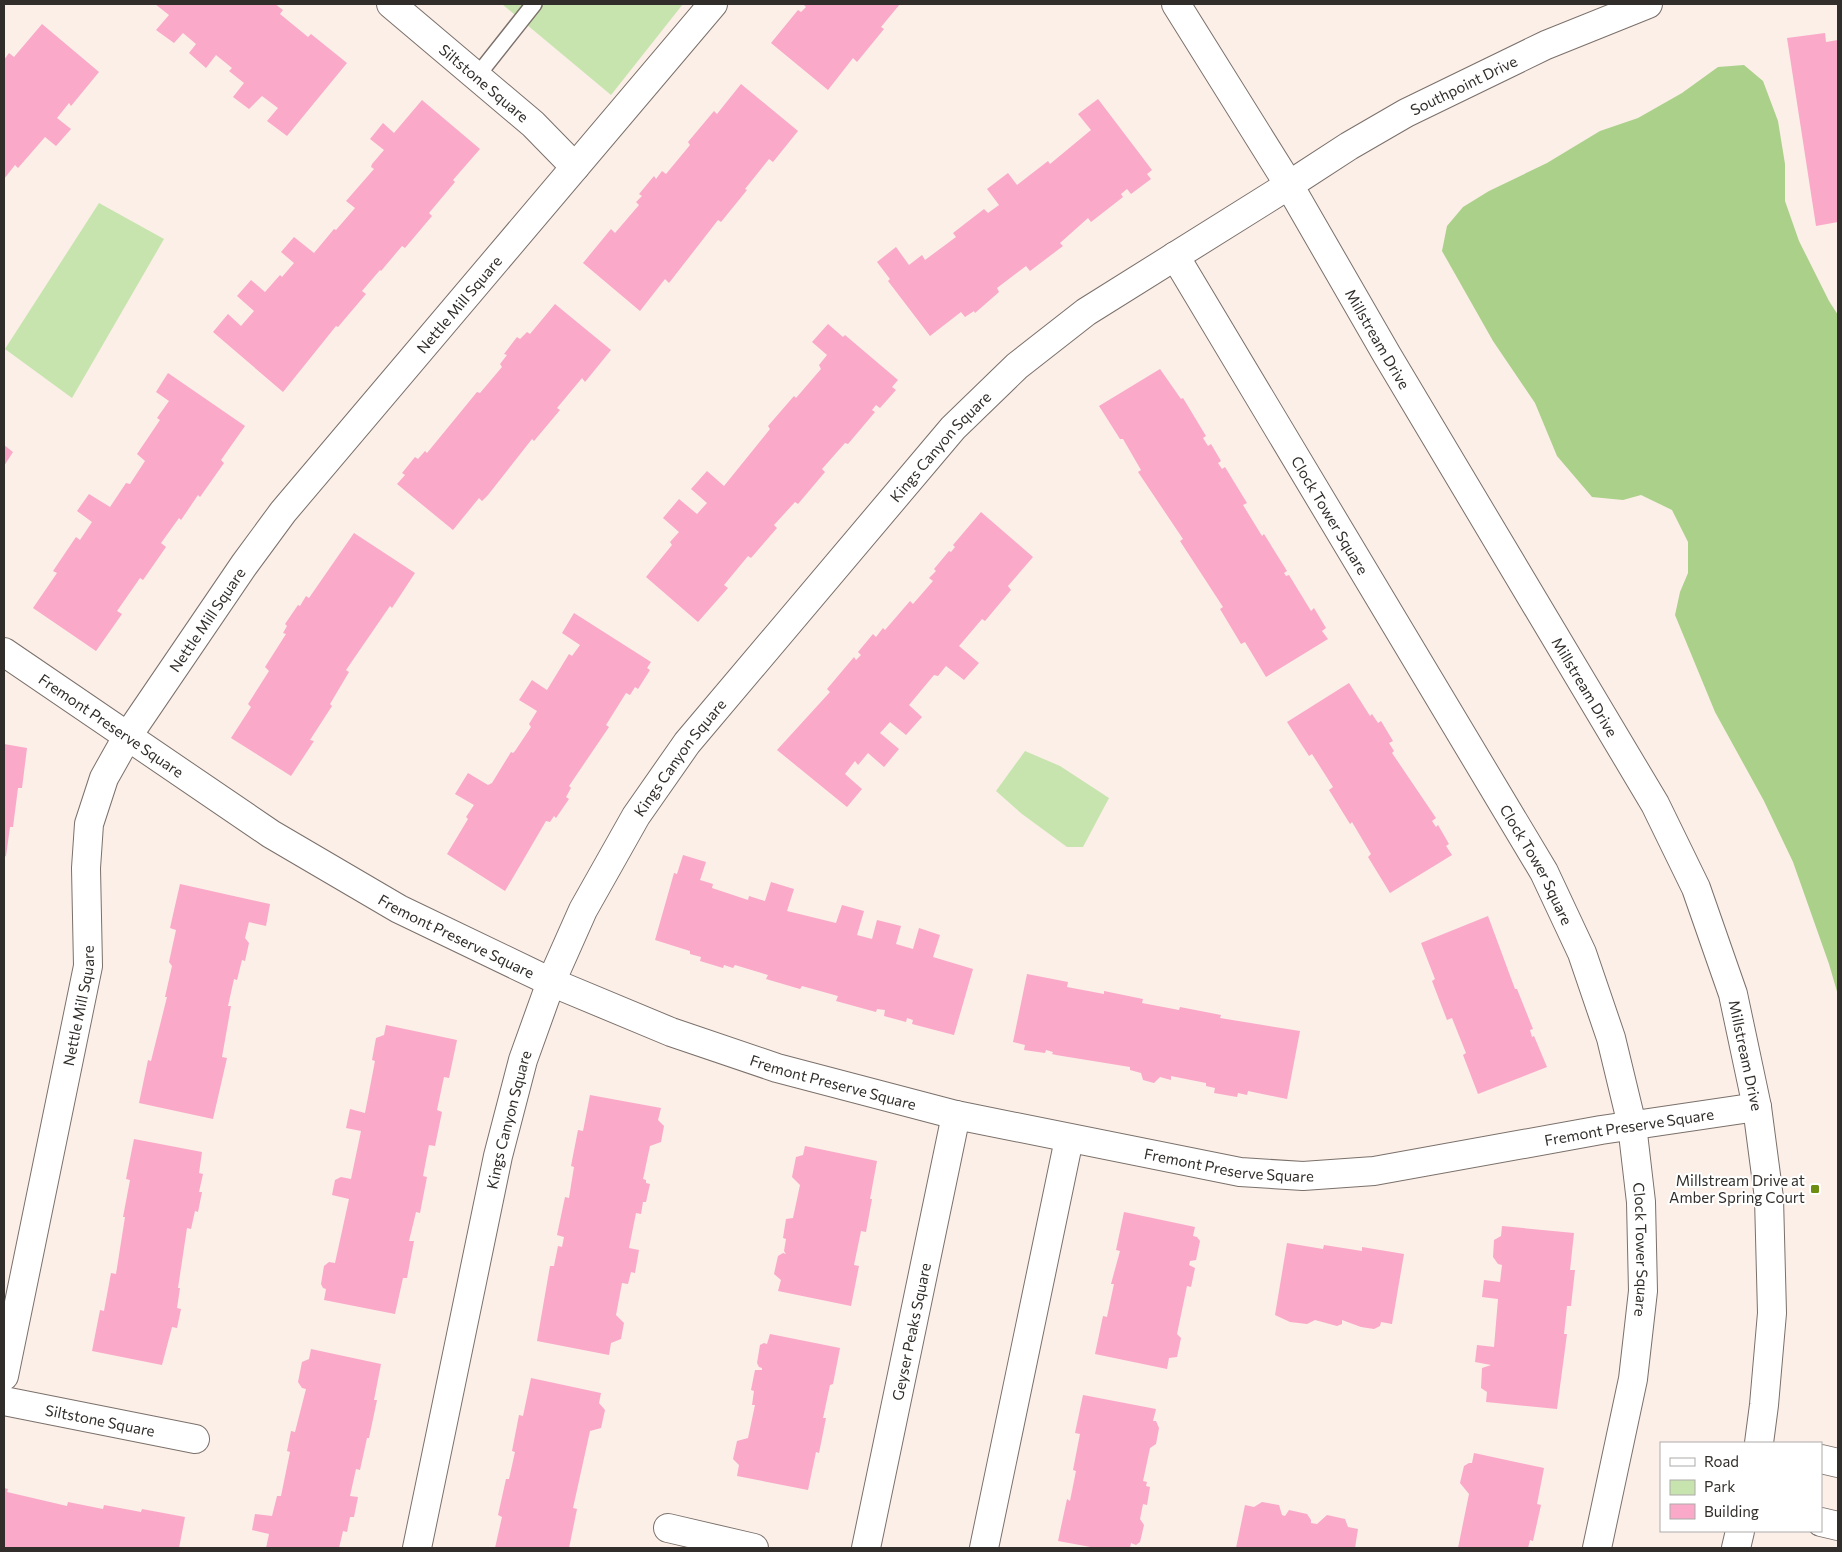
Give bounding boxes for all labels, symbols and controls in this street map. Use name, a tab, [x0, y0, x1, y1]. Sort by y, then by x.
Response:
street label: Siltstone Square	[436, 40, 533, 126]
street label: Southpoint Drive	[1407, 51, 1520, 119]
street label: Nettle Mill Square	[412, 252, 505, 357]
street label: Millstream Drive	[1342, 286, 1414, 392]
street label: Kings Canyon Square	[886, 388, 994, 505]
street label: Clock Tower Square	[1288, 453, 1373, 578]
street label: Nettle Mill Square	[165, 564, 249, 675]
street label: Millstream Drive	[1548, 634, 1622, 740]
street label: Fremont Preserve Square	[36, 670, 187, 781]
street label: Kings Canyon Square	[630, 695, 729, 820]
street label: Clock Tower Square	[1496, 801, 1577, 928]
street label: Fremont Preserve Square	[375, 890, 537, 982]
street label: Nettle Mill Square	[59, 945, 97, 1067]
street label: Millstream Drive	[1726, 998, 1767, 1112]
street label: Kings Canyon Square	[482, 1048, 535, 1191]
street label: Fremont Preserve Square	[748, 1051, 918, 1113]
street label: Fremont Preserve Square	[1543, 1104, 1715, 1149]
street label: Fremont Preserve Square	[1143, 1144, 1314, 1185]
place label: Millstream Drive at Amber Spring Court	[1669, 1171, 1805, 1206]
street label: Clock Tower Square	[1630, 1181, 1652, 1318]
marker: Millstream Drive at Amber Spring Court	[1809, 1183, 1821, 1195]
street label: Geyser Peaks Square	[888, 1261, 934, 1402]
street label: Siltstone Square	[44, 1400, 157, 1440]
legend	[1660, 1442, 1822, 1532]
text: Road	[1704, 1452, 1739, 1470]
text: Park	[1704, 1477, 1735, 1495]
text: Building	[1704, 1502, 1759, 1520]

